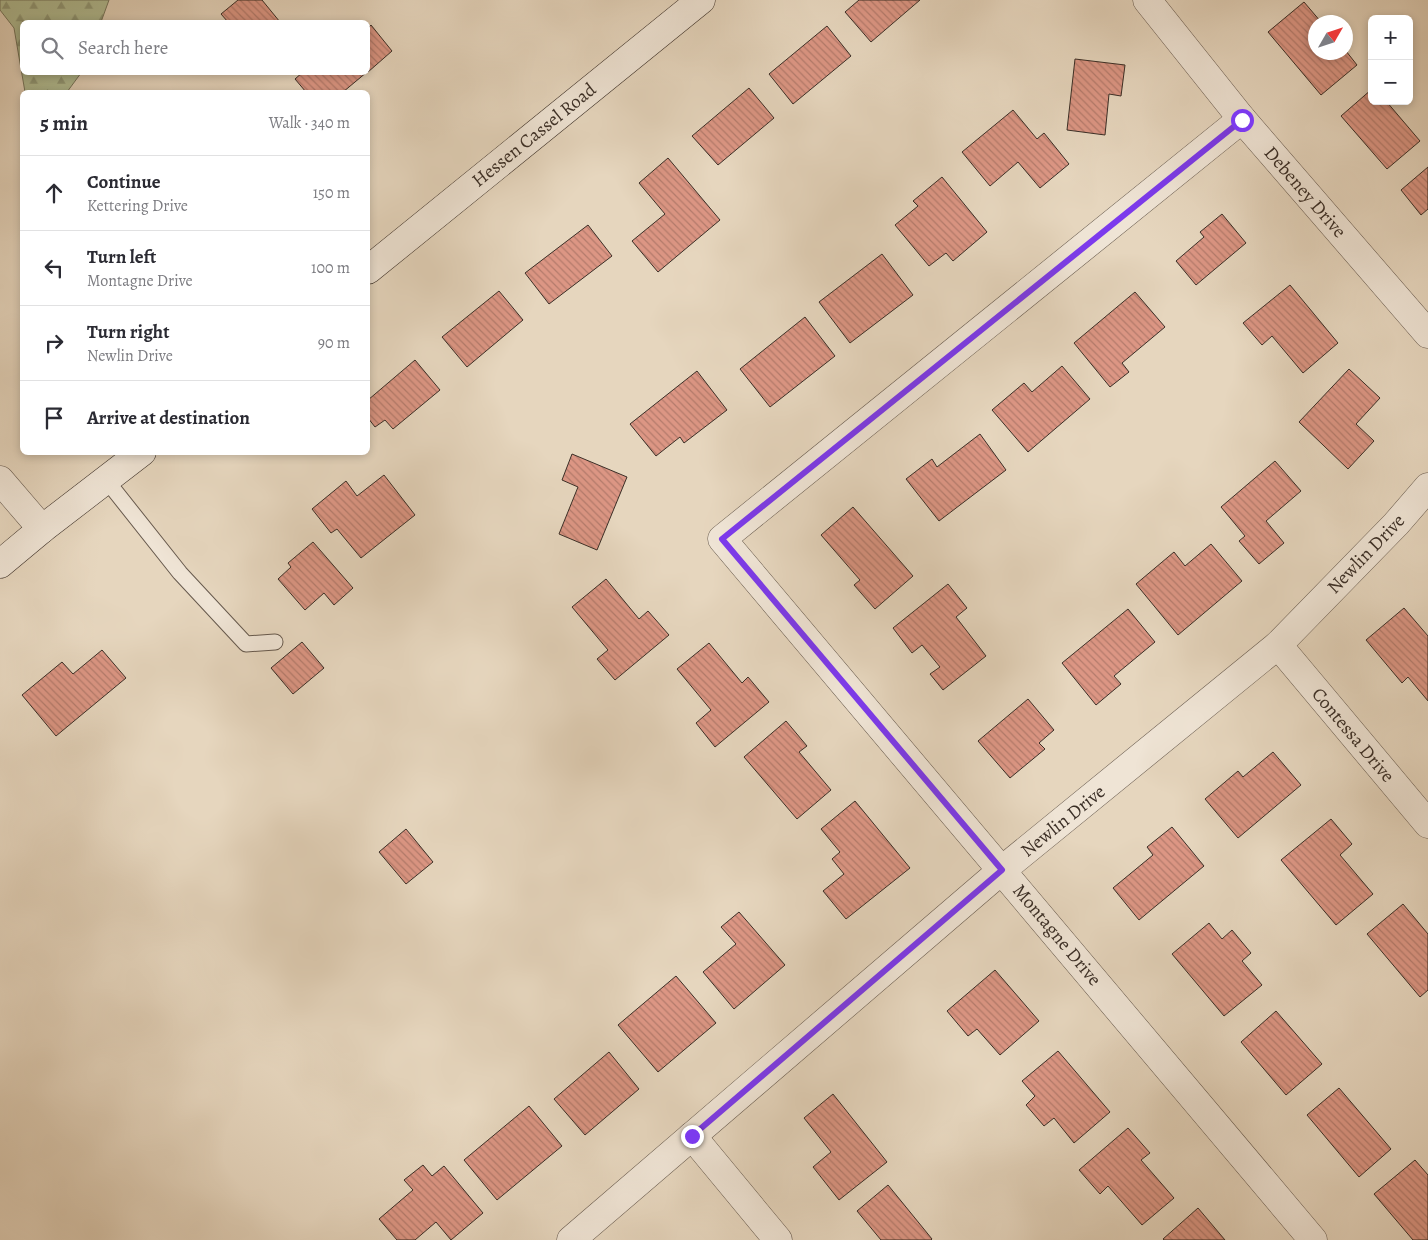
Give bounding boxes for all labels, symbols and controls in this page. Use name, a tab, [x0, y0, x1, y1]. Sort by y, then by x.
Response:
north arrow	[1308, 15, 1353, 60]
map controls	[1368, 15, 1413, 105]
button: +	[1368, 15, 1413, 60]
search box	[20, 20, 370, 75]
icon: search	[38, 34, 66, 62]
text: Search here	[78, 35, 168, 61]
button: −	[1368, 60, 1413, 105]
street label: Hessen Cassel Road	[466, 76, 602, 193]
text: 5 min	[40, 109, 88, 137]
route start	[1231, 109, 1254, 132]
text: Walk · 340 m	[269, 112, 350, 134]
street label: Debeney Drive	[1258, 141, 1352, 243]
text: Continue	[87, 169, 161, 195]
icon: ahead	[40, 179, 68, 207]
text: 150 m	[313, 182, 350, 204]
text: Kettering Drive	[87, 195, 188, 217]
text: Turn left	[87, 244, 156, 270]
icon: left	[40, 254, 68, 282]
text: 100 m	[311, 257, 350, 279]
text: Montagne Drive	[87, 270, 193, 292]
text: Turn right	[87, 319, 169, 345]
icon: right	[40, 329, 68, 357]
text: 90 m	[318, 332, 350, 354]
text: Newlin Drive	[87, 345, 173, 367]
icon: arrive	[40, 404, 68, 432]
text: Arrive at destination	[87, 405, 250, 431]
street label: Newlin Drive	[1321, 508, 1411, 600]
street label: Contessa Drive	[1306, 682, 1400, 788]
street label: Newlin Drive	[1015, 779, 1111, 863]
street label: Montagne Drive	[1007, 879, 1107, 991]
route end	[681, 1125, 704, 1148]

